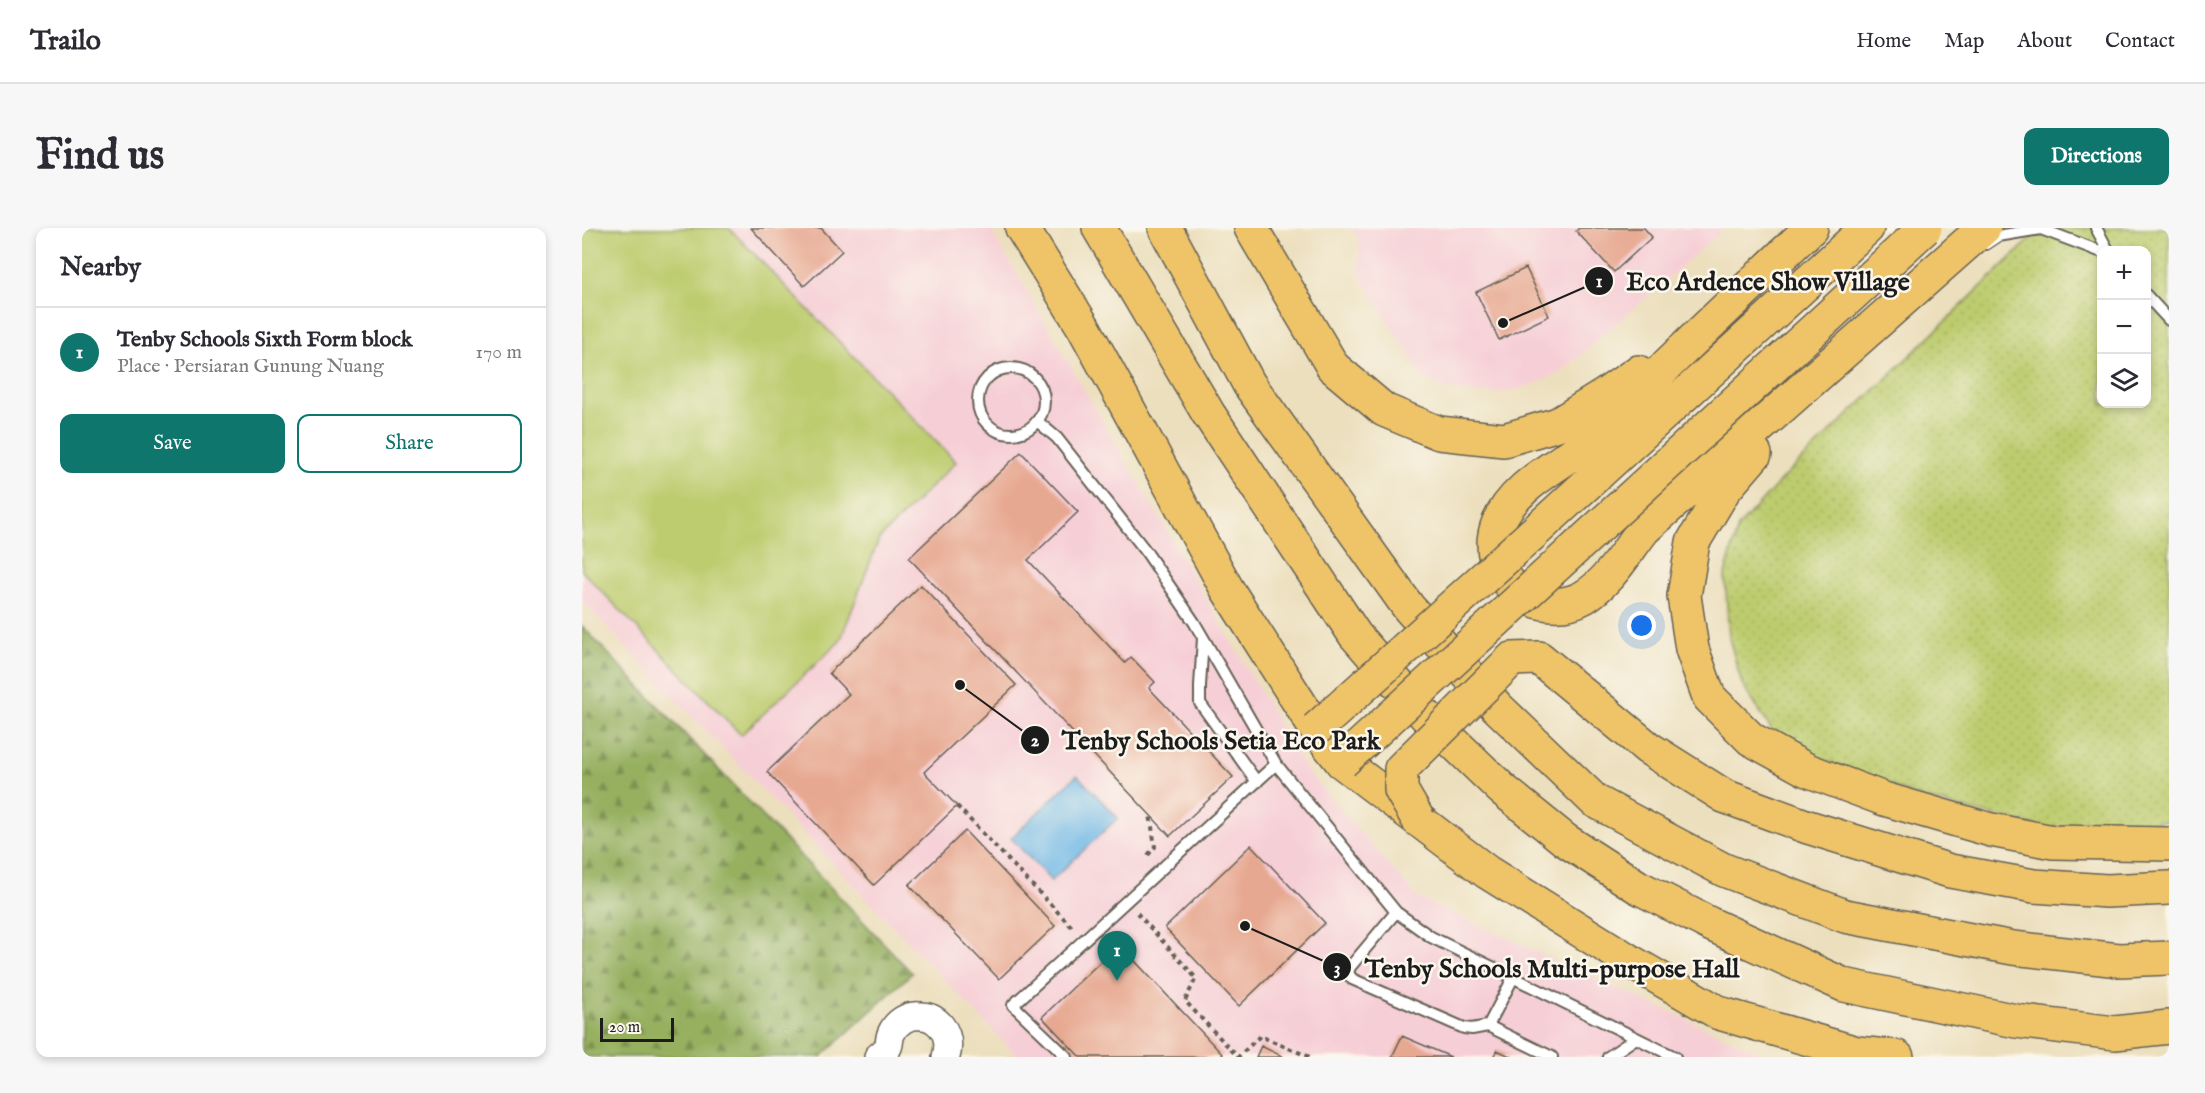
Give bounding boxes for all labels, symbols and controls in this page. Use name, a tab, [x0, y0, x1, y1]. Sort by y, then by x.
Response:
text: Trailo	[30, 24, 101, 59]
text: Home	[1856, 28, 1911, 55]
text: Map	[1944, 28, 1984, 55]
text: About	[2017, 28, 2072, 55]
text: Contact	[2105, 28, 2175, 55]
button: Directions	[2024, 128, 2169, 185]
text: Find us	[36, 130, 164, 183]
map controls	[2097, 246, 2151, 408]
button: +	[2097, 246, 2151, 300]
text: Nearby	[60, 251, 141, 284]
callout: Eco Ardence Show Village	[1584, 259, 1921, 303]
text: Eco Ardence Show Village	[1626, 266, 1910, 299]
text: 1	[1596, 271, 1603, 294]
button: −	[2097, 300, 2151, 354]
text: Tenby Schools Sixth Form block	[117, 326, 413, 354]
text: 1	[76, 340, 83, 365]
text: 170 m	[476, 340, 522, 365]
text: Place · Persiaran Gunung Nuang	[117, 354, 384, 379]
button: layers	[2097, 354, 2151, 408]
button: Save	[60, 414, 285, 473]
button: Share	[297, 414, 522, 473]
your location	[1627, 611, 1656, 640]
callout: Tenby Schools Setia Eco Park	[1020, 718, 1393, 762]
text: Tenby Schools Setia Eco Park	[1061, 725, 1382, 758]
text: 2	[1031, 730, 1040, 753]
pin: 1	[1098, 932, 1136, 981]
callout: Tenby Schools Multi-purpose Hall	[1322, 945, 1751, 989]
text: Tenby Schools Multi-purpose Hall	[1364, 953, 1740, 986]
text: 3	[1334, 958, 1340, 981]
scale bar	[600, 1015, 674, 1042]
text: 20 m	[609, 1018, 640, 1038]

